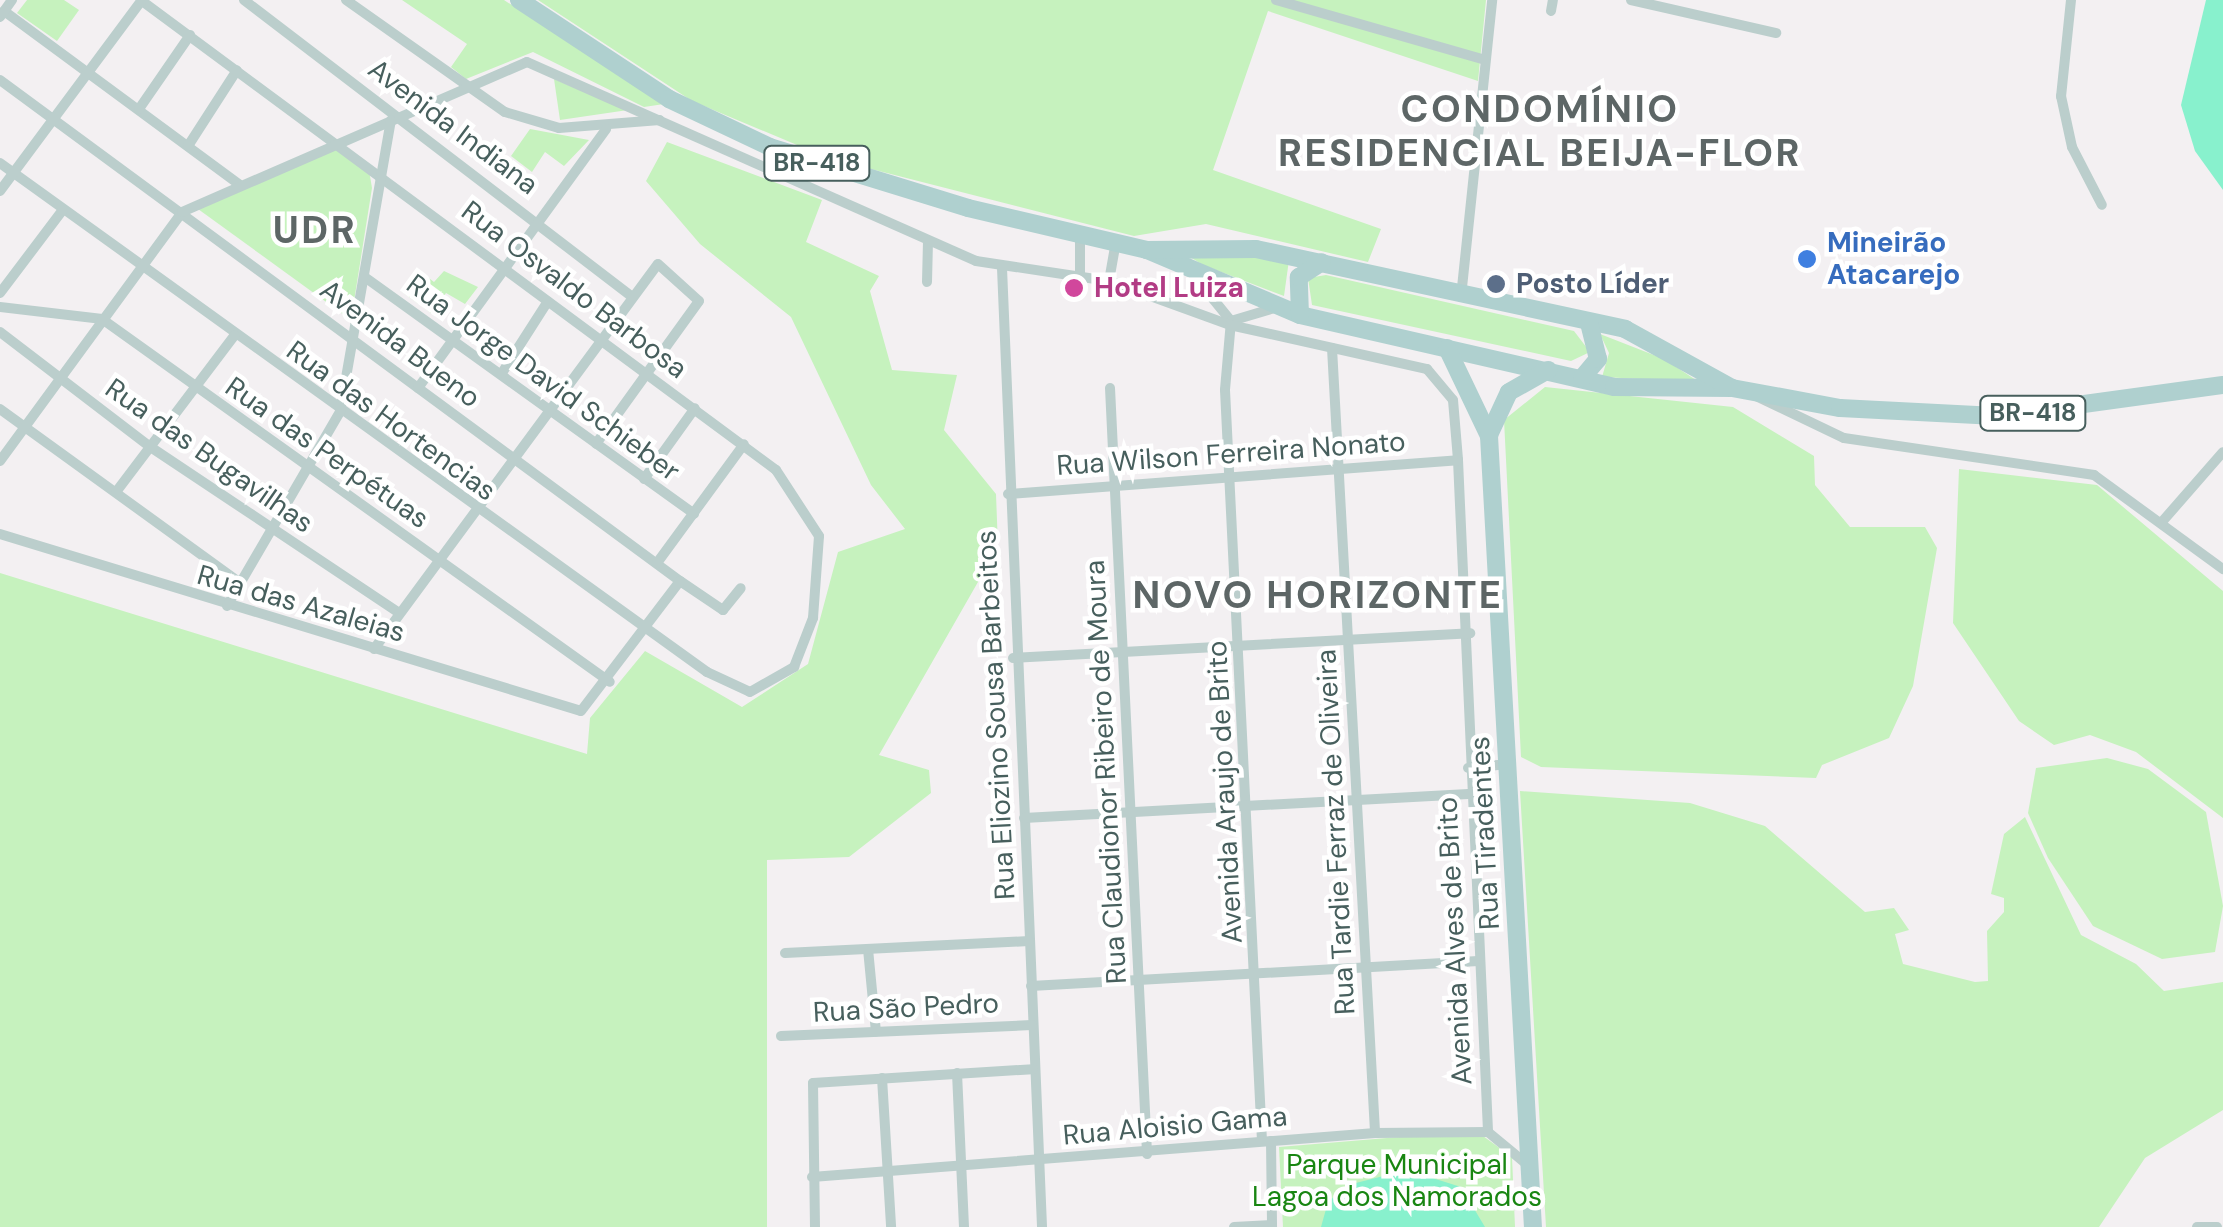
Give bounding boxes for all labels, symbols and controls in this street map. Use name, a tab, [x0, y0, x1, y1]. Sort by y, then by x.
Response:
street label: Avenida Indiana	[362, 52, 544, 202]
district label: CONDOMÍNIO RESIDENCIAL BEIJA-FLOR	[1278, 87, 1802, 176]
road number: BR-418	[762, 143, 872, 183]
street label: Rua Osvaldo Barbosa	[455, 194, 693, 386]
district label: UDR	[273, 208, 357, 254]
place label: Mineirão Atacarejo	[1827, 226, 1960, 292]
marker: Mineirão Atacarejo	[1796, 248, 1818, 270]
place label: Posto Líder	[1516, 267, 1669, 301]
street label: Rua Jorge David Schieber	[400, 268, 686, 488]
place label: Hotel Luiza	[1094, 271, 1244, 305]
street label: Avenida Bueno	[313, 273, 487, 415]
marker: Posto Líder	[1485, 273, 1507, 295]
marker: Hotel Luiza	[1063, 277, 1085, 299]
street label: Rua das Hortencias	[280, 334, 502, 508]
street label: Rua das Perpétuas	[219, 370, 435, 536]
street label: Rua das Bugavilhas	[99, 372, 319, 540]
road number: BR-418	[1978, 393, 2088, 433]
street label: Rua Wilson Ferreira Nonato	[1055, 425, 1407, 483]
street label: Rua Eliozino Sousa Barbeitos	[970, 529, 1022, 901]
street label: Rua das Azaleias	[193, 558, 409, 650]
street label: Rua Claudionor Ribeiro de Moura	[1078, 559, 1134, 985]
district label: NOVO HORIZONTE	[1132, 573, 1504, 619]
street label: Avenida Araujo de Brito	[1200, 640, 1250, 944]
street label: Rua Tardie Ferraz de Oliveira	[1310, 648, 1362, 1016]
street label: Rua Tiradentes	[1463, 736, 1507, 930]
street label: Avenida Alves de Brito	[1431, 796, 1479, 1086]
street label: Rua São Pedro	[812, 986, 1000, 1030]
street label: Rua Aloisio Gama	[1061, 1099, 1289, 1153]
park label: Parque Municipal Lagoa dos Namorados	[1252, 1148, 1542, 1214]

